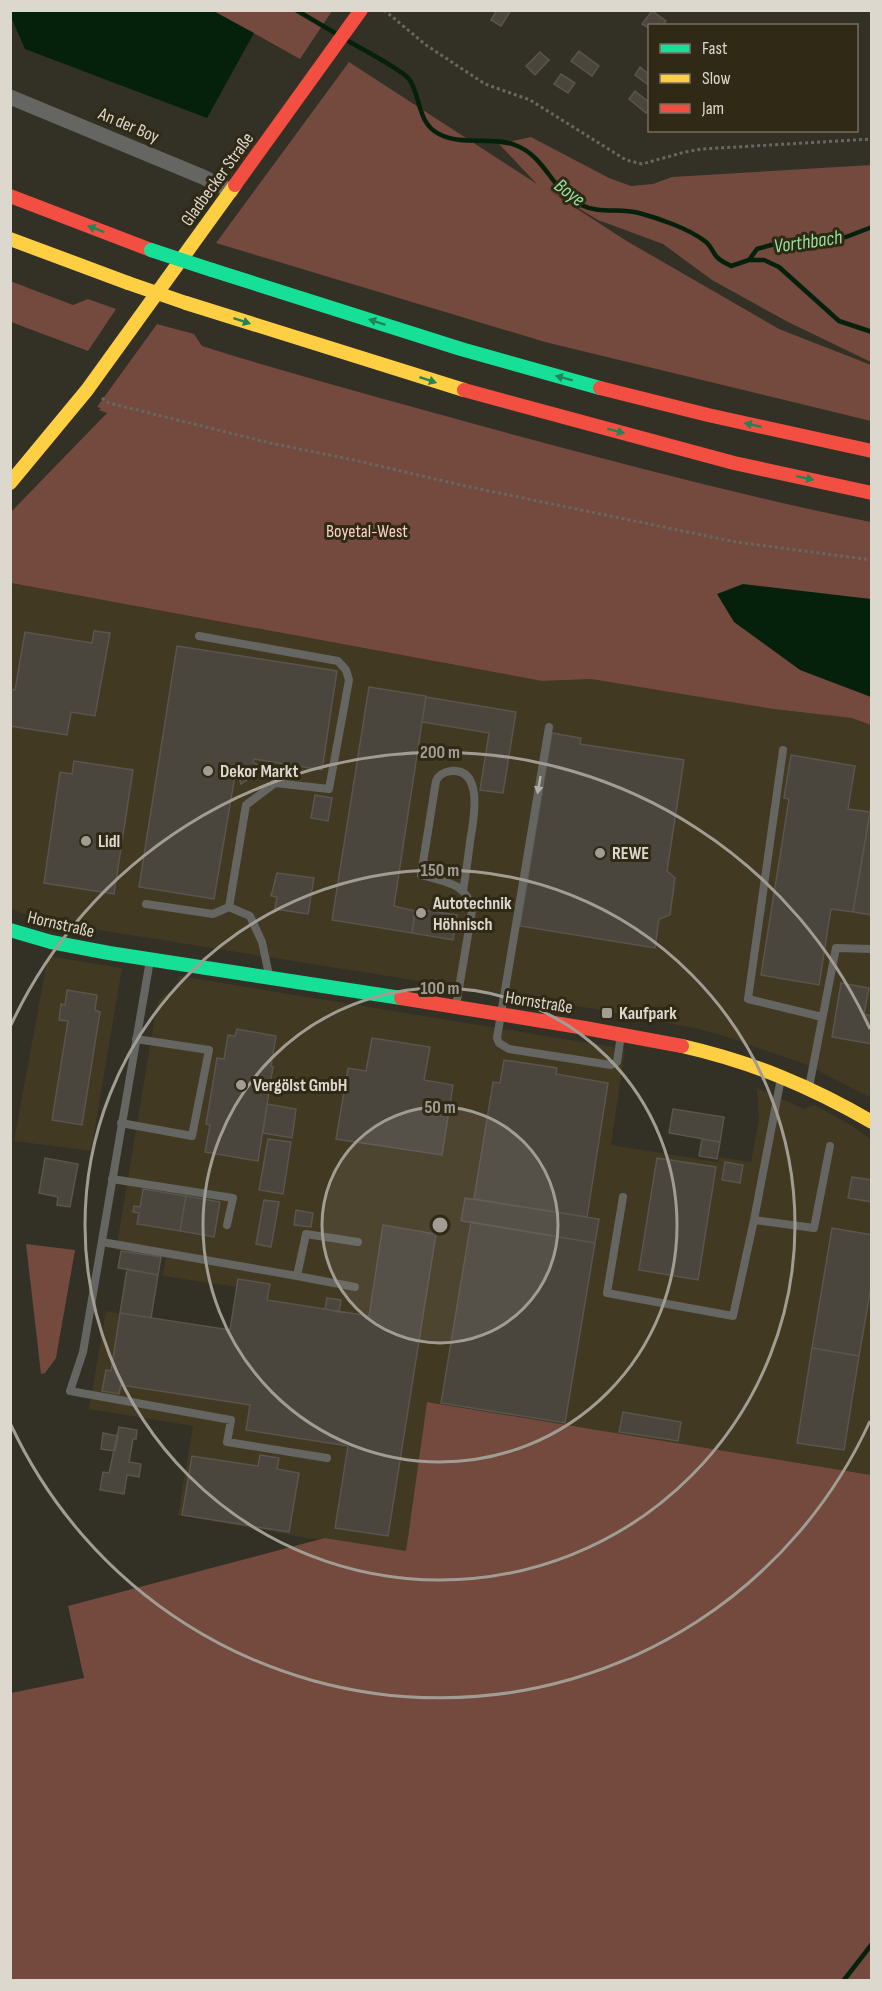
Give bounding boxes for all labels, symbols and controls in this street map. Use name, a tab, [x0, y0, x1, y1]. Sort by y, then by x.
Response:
legend	[648, 24, 858, 132]
text: Fast	[702, 38, 728, 59]
text: Slow	[702, 68, 731, 89]
text: Jam	[701, 98, 724, 119]
street label: An der Boy	[94, 103, 162, 148]
street label: Gladbecker Straße	[176, 128, 258, 230]
water label: Boye	[549, 174, 589, 212]
one-way arrow	[87, 224, 105, 233]
water label: Vorthbach	[772, 225, 844, 259]
one-way arrow	[233, 317, 251, 326]
one-way arrow	[368, 317, 386, 327]
one-way arrow	[554, 373, 572, 382]
one-way arrow	[419, 375, 437, 385]
one-way arrow	[743, 420, 762, 429]
one-way arrow	[607, 427, 625, 436]
one-way arrow	[796, 474, 815, 483]
park label: Boyetal-West	[326, 521, 408, 542]
text: 200 m	[420, 742, 460, 763]
place label: Dekor Markt	[220, 761, 298, 782]
marker: Dekor Markt	[201, 764, 215, 778]
one-way arrow	[534, 775, 543, 794]
place label: Lidl	[98, 831, 120, 852]
marker: Lidl	[79, 834, 93, 848]
place label: REWE	[612, 843, 649, 864]
marker: REWE	[593, 846, 607, 860]
text: 150 m	[421, 860, 459, 881]
place label: Autotechnik Höhnisch	[432, 893, 512, 935]
marker: Autotechnik Höhnisch	[414, 906, 428, 920]
street label: Hornstraße	[25, 907, 96, 942]
text: 100 m	[421, 978, 460, 999]
street label: Hornstraße	[504, 987, 574, 1018]
place label: Kaufpark	[619, 1003, 677, 1024]
marker: Kaufpark	[600, 1006, 614, 1020]
place label: Vergölst GmbH	[253, 1075, 347, 1096]
marker: Vergölst GmbH	[234, 1078, 248, 1092]
text: 50 m	[424, 1097, 456, 1118]
centre of rings	[430, 1215, 450, 1235]

